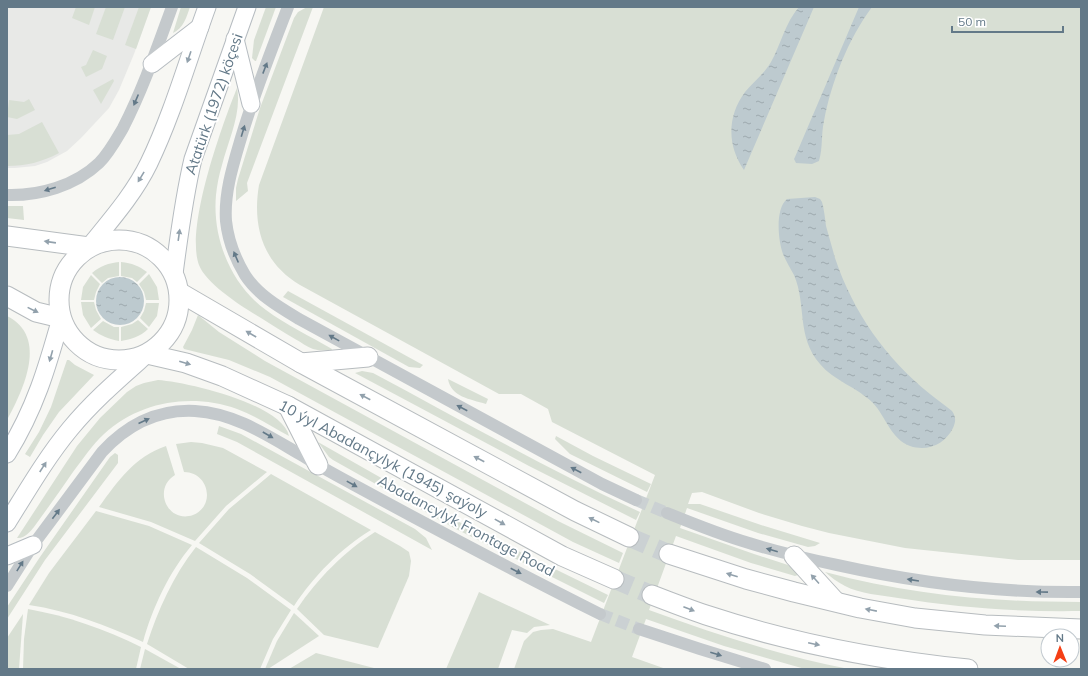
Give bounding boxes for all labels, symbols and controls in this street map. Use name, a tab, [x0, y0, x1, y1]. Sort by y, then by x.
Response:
scale bar	[952, 8, 1063, 34]
text: 50 m	[958, 14, 986, 29]
street label: Atatürk (1972) köçesi	[180, 31, 247, 177]
one-way arrow	[186, 51, 192, 63]
one-way arrow	[262, 61, 268, 73]
one-way arrow	[133, 94, 139, 105]
one-way arrow	[240, 125, 246, 137]
one-way arrow	[137, 171, 144, 183]
one-way arrow	[44, 187, 56, 193]
one-way arrow	[176, 229, 182, 241]
one-way arrow	[44, 238, 56, 245]
one-way arrow	[233, 251, 239, 263]
one-way arrow	[27, 307, 38, 313]
one-way arrow	[245, 330, 257, 337]
one-way arrow	[328, 335, 340, 342]
one-way arrow	[47, 350, 53, 362]
one-way arrow	[179, 360, 191, 366]
one-way arrow	[359, 394, 370, 400]
street label: 10 ýyl Abadançylyk (1945) şaýoly	[276, 395, 491, 522]
one-way arrow	[456, 405, 467, 411]
one-way arrow	[138, 417, 150, 423]
one-way arrow	[262, 432, 274, 439]
one-way arrow	[473, 456, 485, 462]
one-way arrow	[39, 462, 47, 472]
one-way arrow	[570, 466, 582, 473]
street label: Abadancylyk Frontage Road	[375, 471, 558, 580]
one-way arrow	[346, 480, 358, 487]
one-way arrow	[52, 509, 60, 519]
one-way arrow	[588, 517, 599, 523]
one-way arrow	[494, 519, 506, 526]
one-way arrow	[766, 547, 778, 553]
one-way arrow	[16, 561, 24, 571]
one-way arrow	[510, 568, 522, 574]
one-way arrow	[725, 571, 737, 577]
one-way arrow	[810, 573, 819, 584]
one-way arrow	[907, 577, 919, 583]
one-way arrow	[1035, 589, 1048, 595]
one-way arrow	[683, 606, 695, 612]
one-way arrow	[865, 607, 877, 613]
one-way arrow	[993, 623, 1006, 629]
north arrow	[1040, 628, 1080, 668]
text: N	[1056, 631, 1064, 645]
one-way arrow	[808, 641, 820, 647]
one-way arrow	[711, 651, 723, 657]

